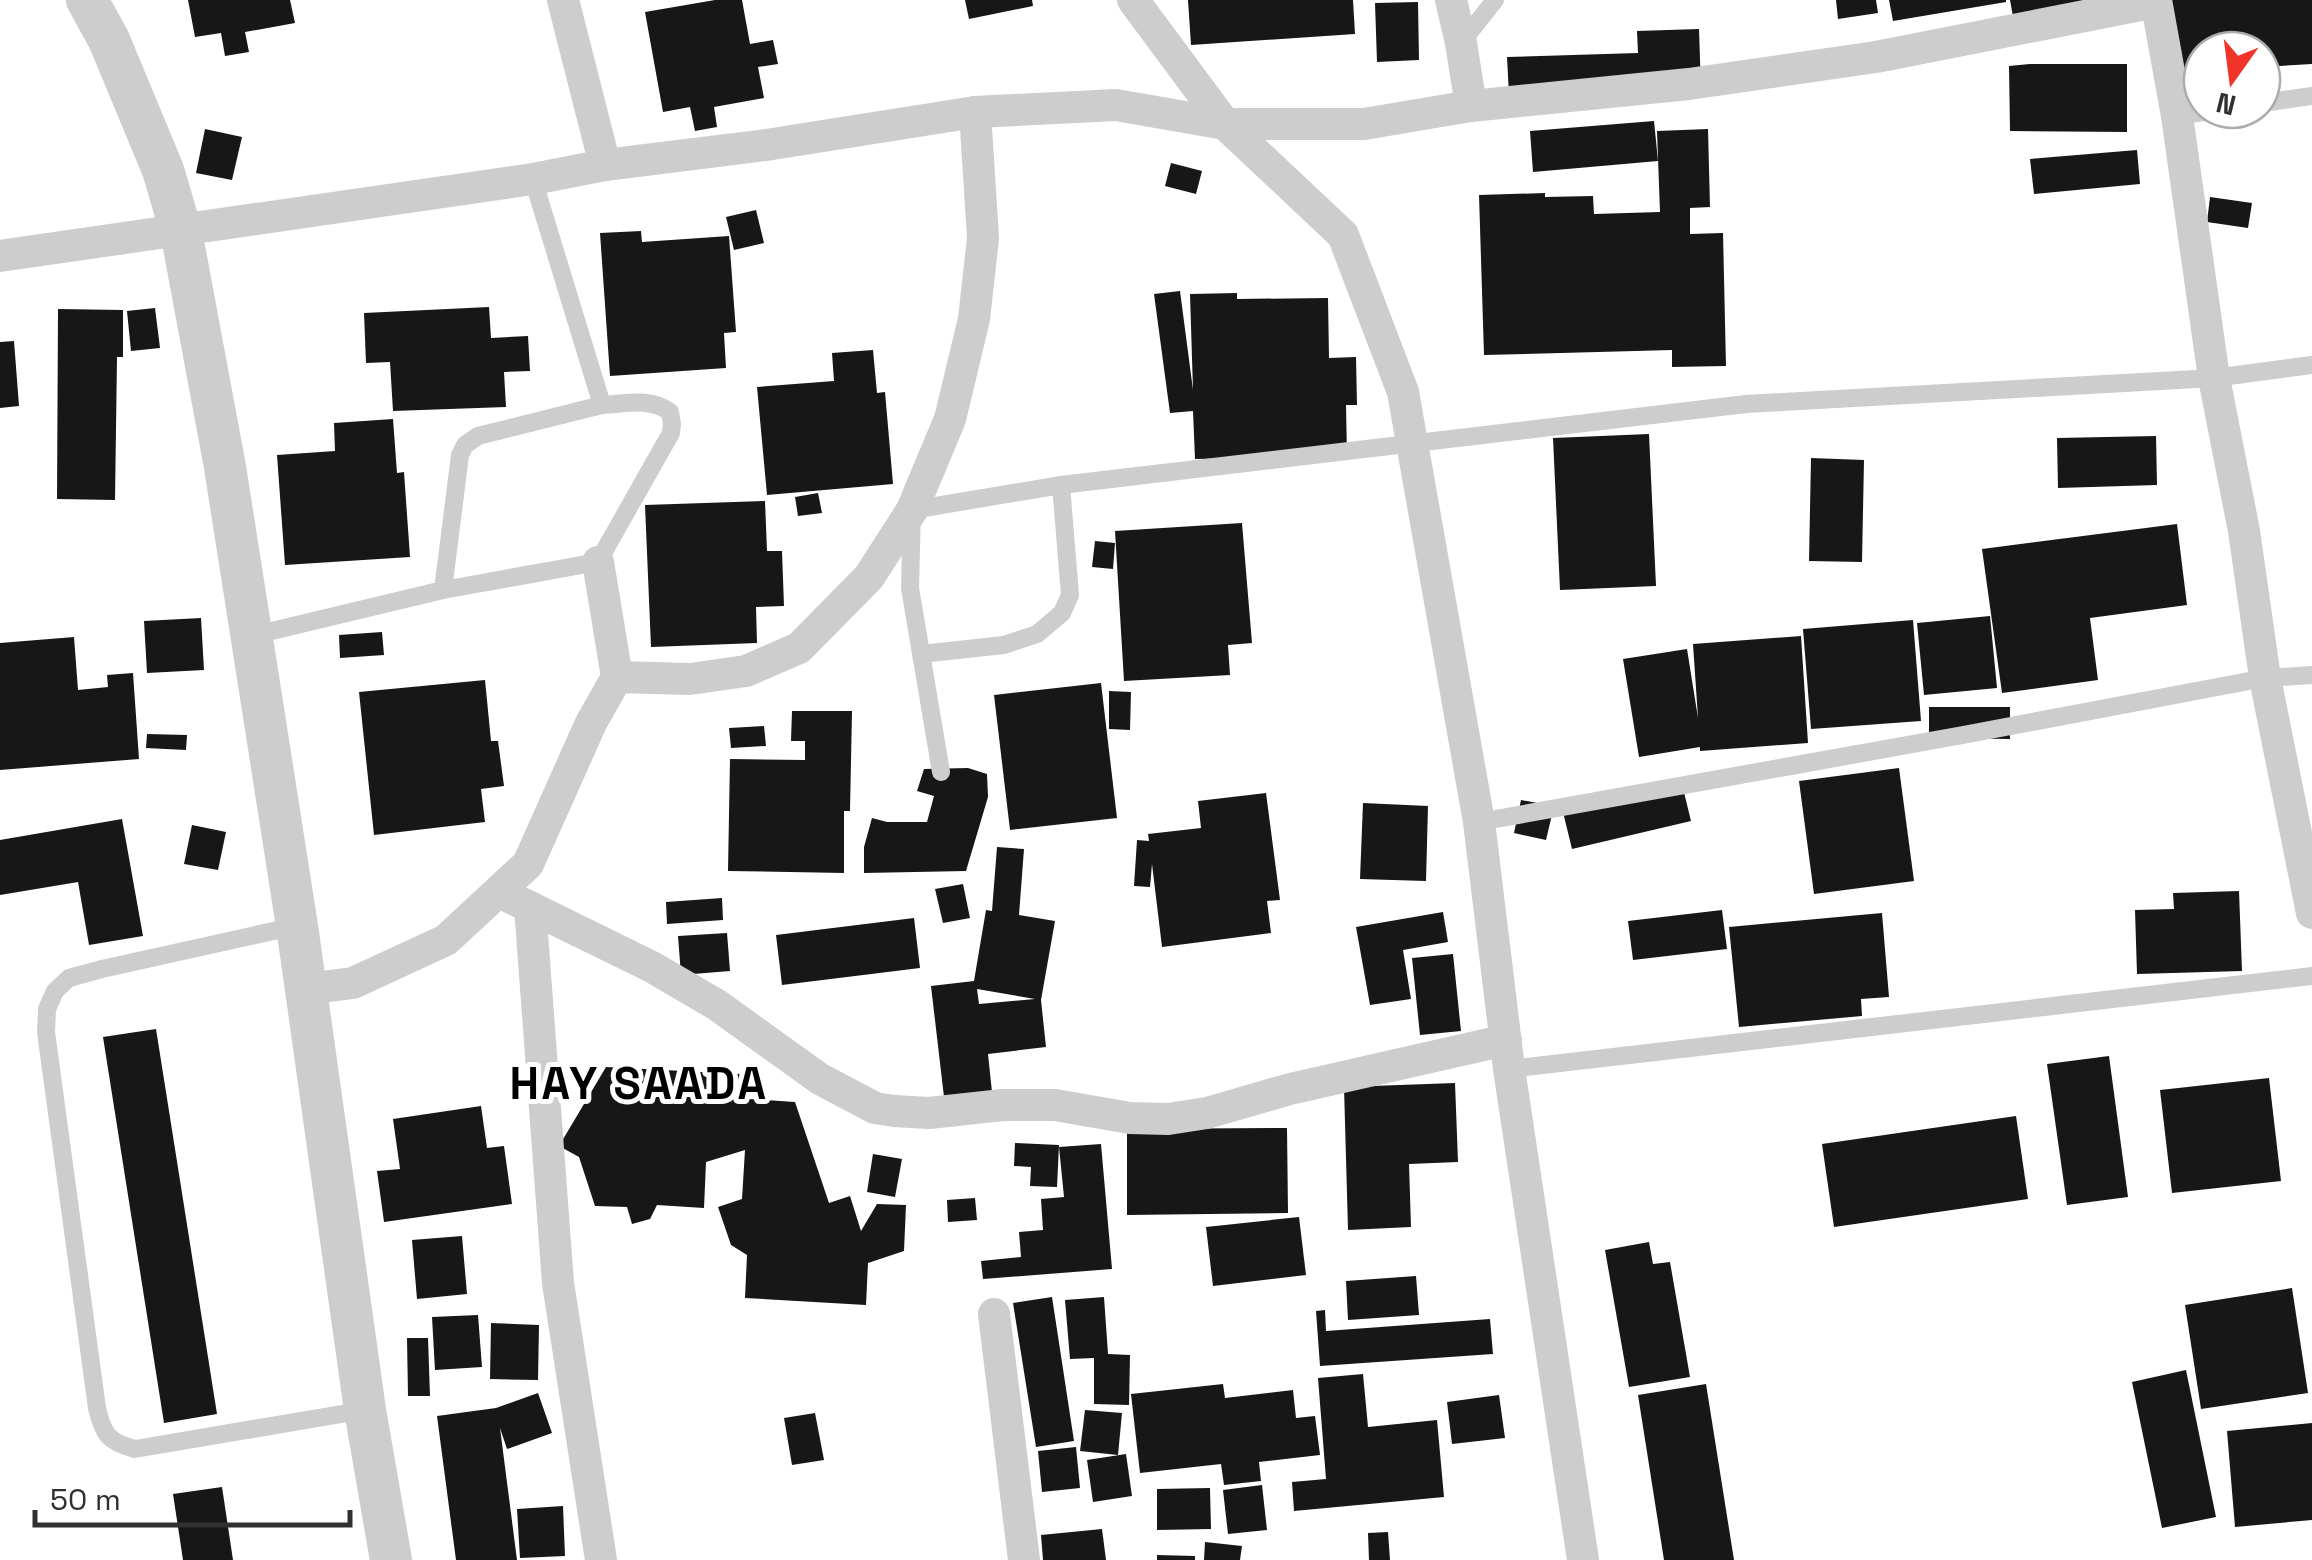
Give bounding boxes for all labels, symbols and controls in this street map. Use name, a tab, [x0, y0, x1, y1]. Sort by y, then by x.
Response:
north arrow	[2182, 30, 2282, 130]
text: N	[2212, 85, 2239, 124]
district label: HAY SAADA	[510, 1055, 768, 1112]
scale bar	[35, 1465, 350, 1527]
text: 50 m	[50, 1480, 121, 1519]

